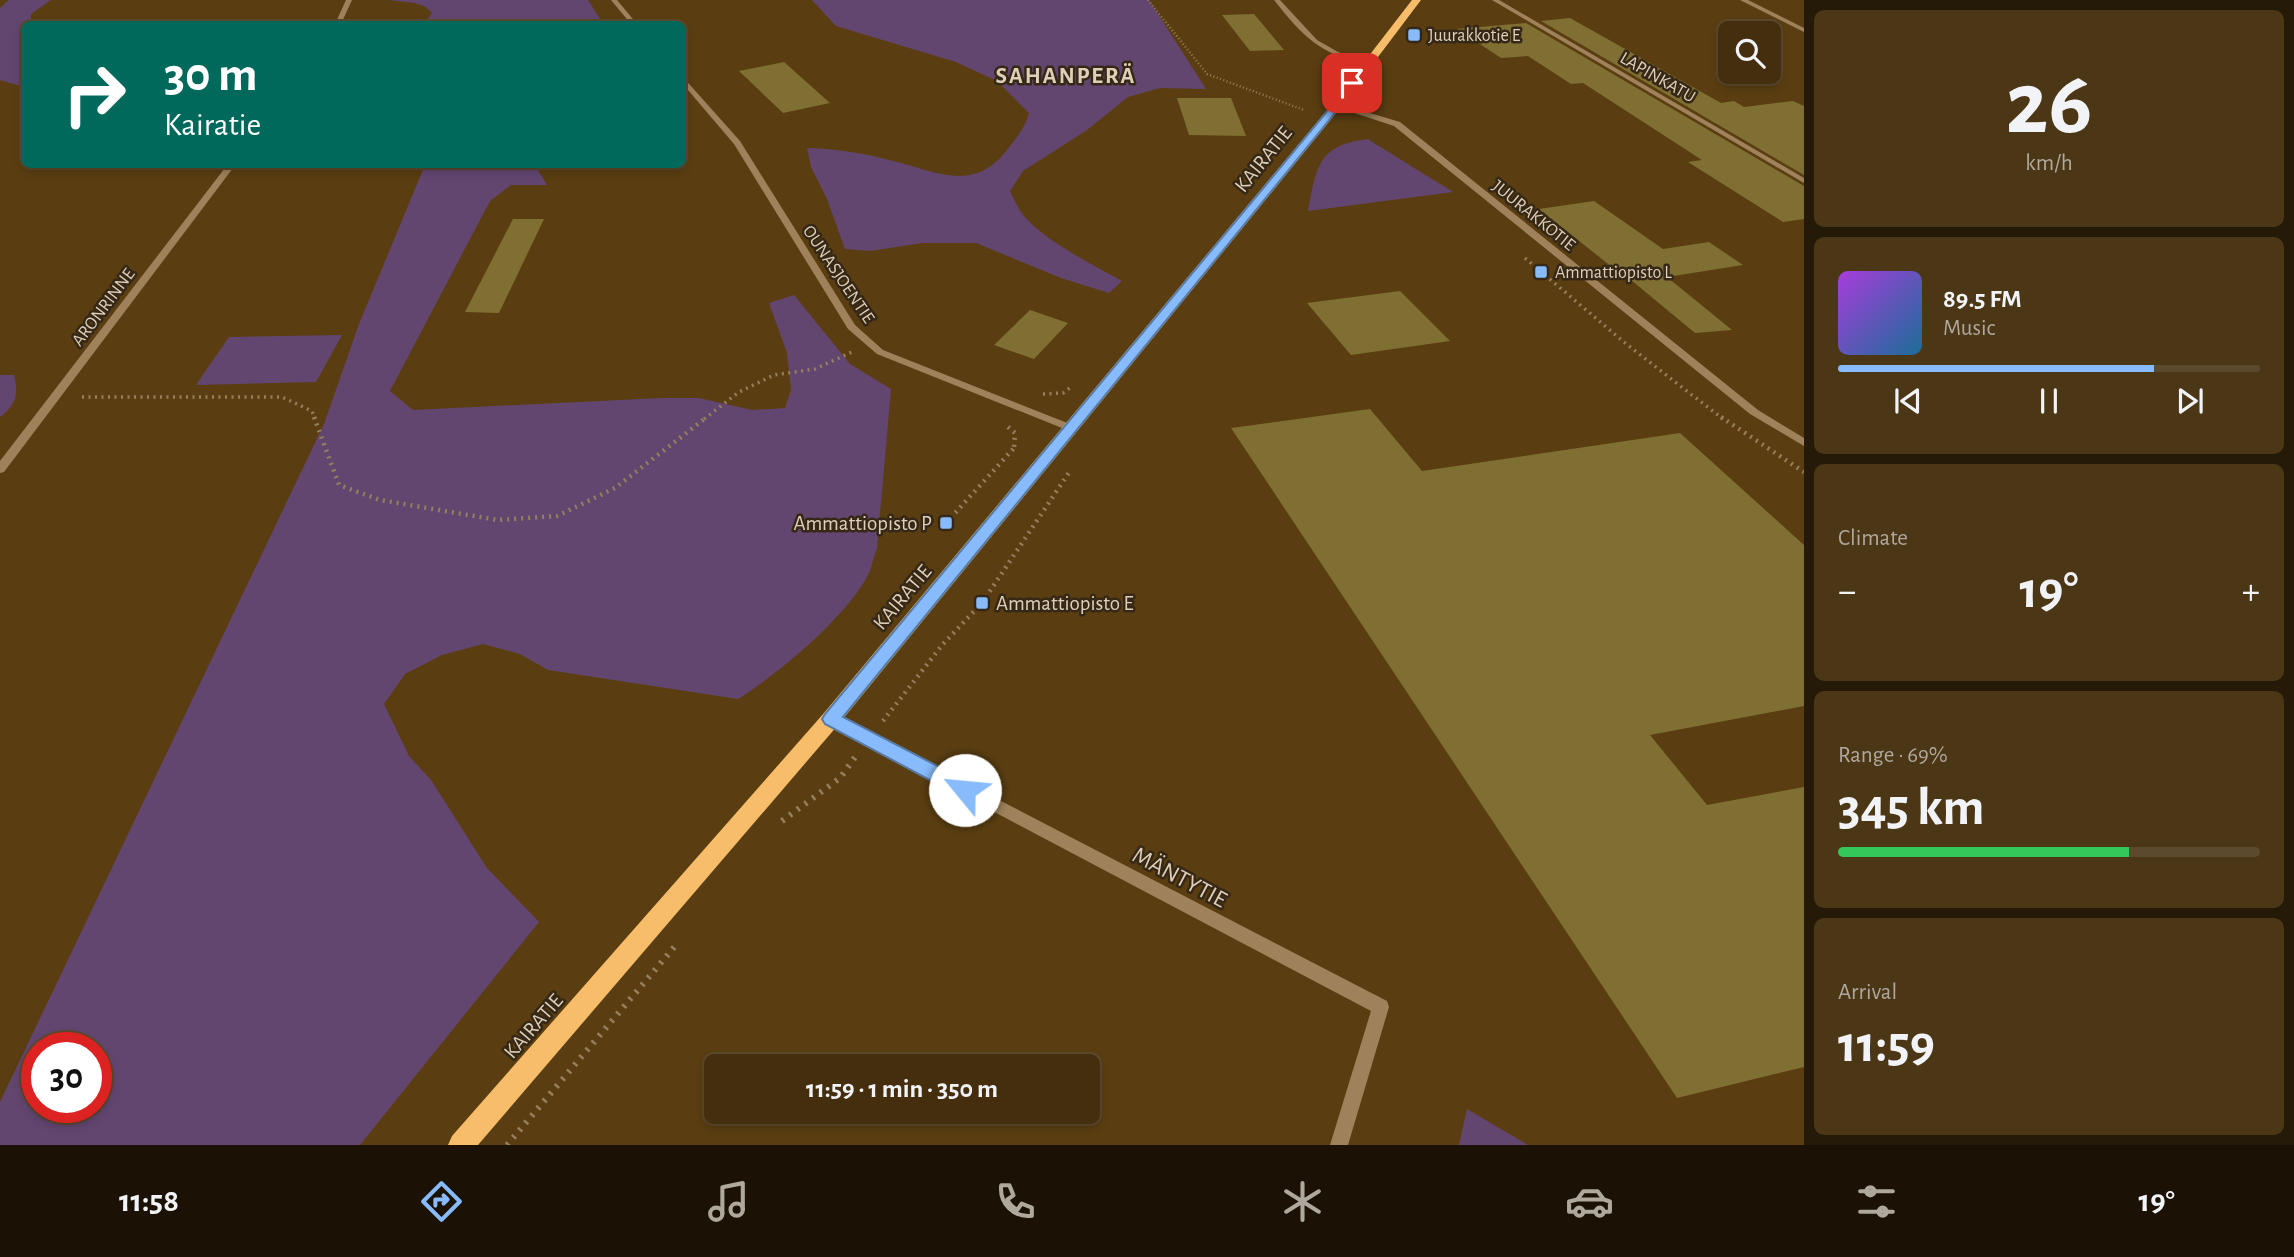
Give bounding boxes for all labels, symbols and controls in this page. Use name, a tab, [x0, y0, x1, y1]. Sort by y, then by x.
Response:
map controls	[1718, 21, 1781, 84]
button: search	[1718, 21, 1781, 84]
marker: Juurakkotie E	[1406, 27, 1422, 43]
place label: Juurakkotie E	[1428, 27, 1521, 45]
icon: right	[49, 49, 140, 140]
street label: LAPINKATU	[1617, 49, 1698, 107]
text: 30 m	[164, 51, 258, 100]
pin	[1322, 53, 1382, 113]
text: 26	[2006, 59, 2092, 150]
district label: SAHANPERÄ	[996, 63, 1136, 88]
icon: arrive	[1333, 64, 1371, 102]
text: Kairatie	[164, 109, 261, 141]
street label: KAIRATIE	[1231, 122, 1296, 196]
text: km/h	[2025, 152, 2073, 175]
street label: JUURAKKOTIE	[1489, 177, 1578, 255]
street label: OUNASJOENTIE	[799, 222, 878, 327]
marker: Ammattiopisto L	[1533, 264, 1549, 280]
place label: Ammattiopisto L	[1555, 264, 1672, 282]
street label: ARONRINNE	[69, 265, 139, 350]
text: 89.5 FM	[1943, 286, 2022, 312]
text: Music	[1943, 317, 1995, 340]
icon: previous	[1889, 382, 1927, 420]
icon: pause	[2030, 382, 2068, 420]
icon: next	[2171, 382, 2209, 420]
place label: Ammattiopisto P	[794, 513, 932, 534]
marker: Ammattiopisto P	[938, 515, 954, 531]
text: Climate	[1838, 527, 1908, 550]
street label: KAIRATIE	[869, 561, 935, 634]
text: 19°	[2019, 565, 2079, 617]
text: −	[1838, 573, 1856, 611]
text: +	[2242, 573, 2260, 611]
place label: Ammattiopisto E	[996, 593, 1134, 614]
marker: Ammattiopisto E	[974, 595, 990, 611]
text: Range · 69%	[1838, 744, 1948, 767]
position arrow	[928, 753, 1002, 827]
text: 345 km	[1838, 782, 1985, 834]
street label: MÄNTYTIE	[1128, 842, 1232, 913]
text: Arrival	[1838, 981, 1897, 1004]
street label: KAIRATIE	[500, 990, 567, 1063]
text: 11:59	[1838, 1019, 1935, 1071]
speed limit sign: 30	[21, 1032, 112, 1123]
text: 11:59 · 1 min · 350 m	[806, 1076, 998, 1102]
icon: directions	[417, 1177, 466, 1226]
icon: music	[704, 1177, 753, 1226]
icon: phone	[991, 1177, 1040, 1226]
icon: climate	[1278, 1177, 1327, 1226]
icon: car	[1565, 1177, 1614, 1226]
icon: filters	[1852, 1177, 1901, 1226]
text: 11:58	[119, 1185, 179, 1217]
text: 19°	[2139, 1185, 2175, 1217]

